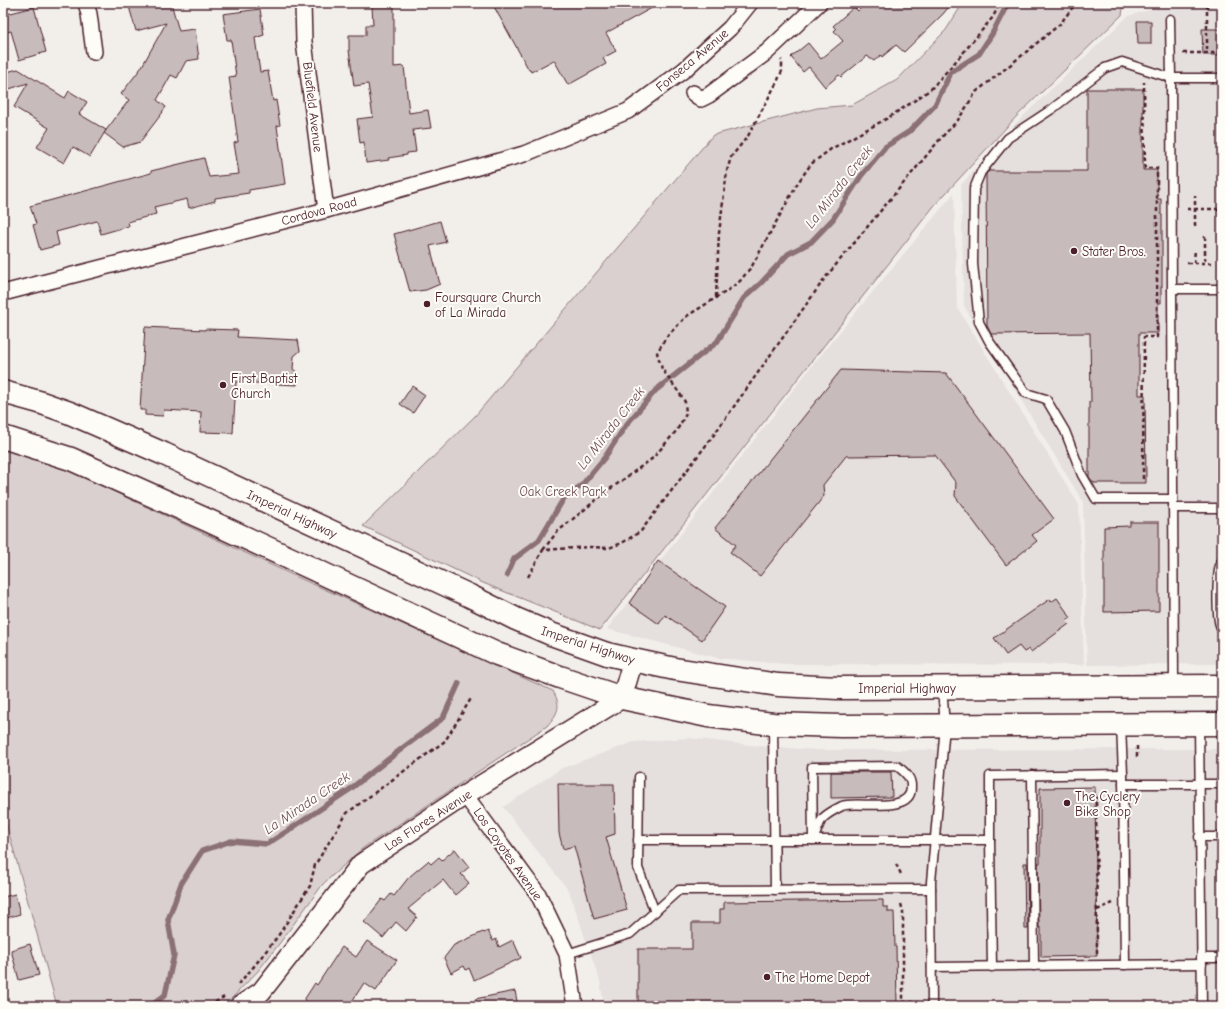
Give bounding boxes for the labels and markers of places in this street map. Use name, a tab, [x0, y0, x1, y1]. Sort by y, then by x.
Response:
place label: Stater Bros.	[1082, 244, 1146, 259]
marker: Stater Bros.	[1069, 246, 1079, 256]
place label: Foursquare Church of La Mirada	[435, 290, 541, 320]
marker: Foursquare Church of La Mirada	[422, 299, 432, 309]
place label: First Baptist Church	[231, 371, 299, 401]
marker: First Baptist Church	[218, 380, 228, 390]
place label: The Cyclery Bike Shop	[1075, 789, 1140, 819]
marker: The Cyclery Bike Shop	[1062, 798, 1072, 808]
place label: The Home Depot	[775, 970, 871, 985]
marker: The Home Depot	[762, 972, 772, 982]

